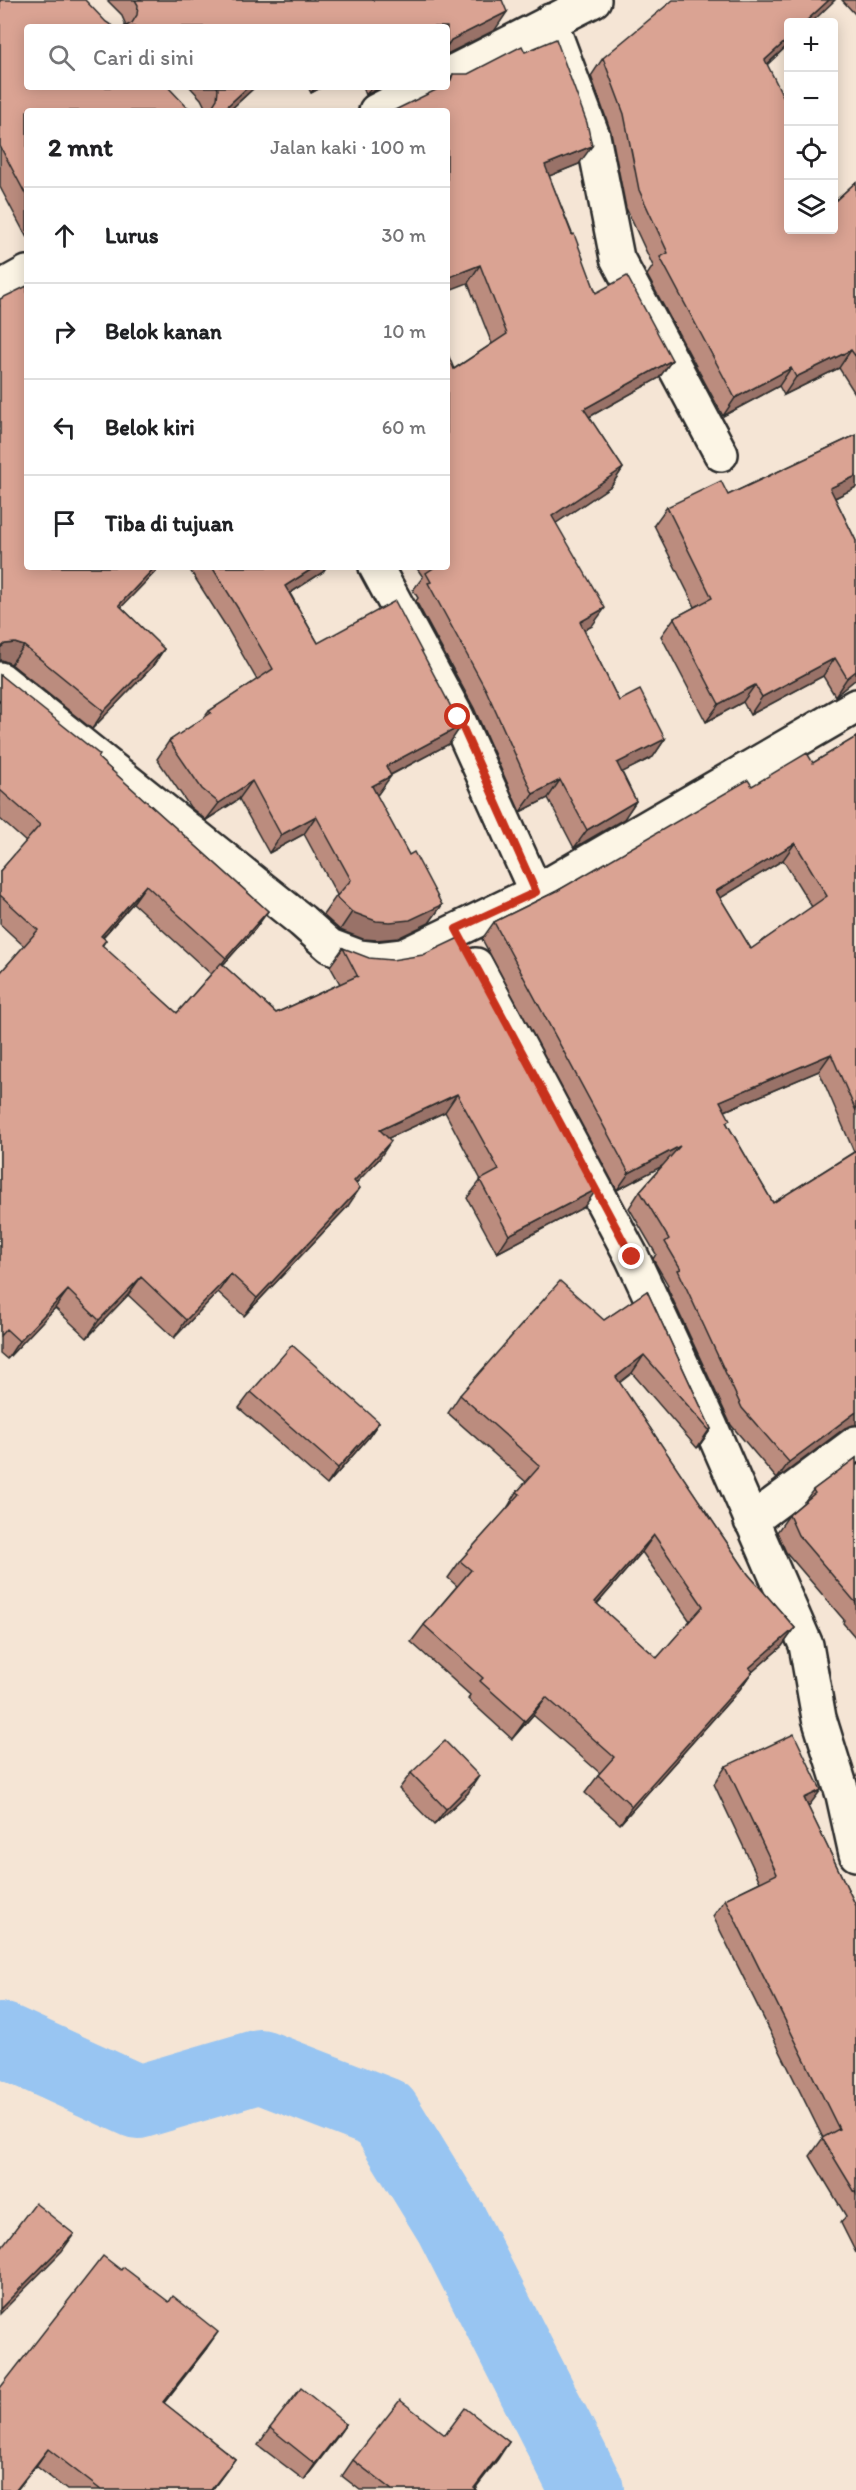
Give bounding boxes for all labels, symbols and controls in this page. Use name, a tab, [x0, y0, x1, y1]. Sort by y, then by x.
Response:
map controls	[784, 18, 838, 234]
button: +	[784, 18, 838, 72]
search box	[24, 24, 450, 90]
icon: search	[45, 41, 78, 74]
text: Cari di sini	[93, 44, 194, 71]
button: −	[784, 72, 838, 126]
button: locate	[784, 126, 838, 180]
text: 2 mnt	[48, 131, 113, 163]
text: Jalan kaki · 100 m	[270, 135, 426, 159]
button: layers	[784, 180, 838, 234]
icon: ahead	[48, 219, 81, 252]
text: Lurus	[105, 222, 159, 249]
text: 30 m	[381, 223, 426, 247]
icon: right	[48, 315, 81, 348]
text: Belok kanan	[105, 318, 222, 345]
text: 10 m	[383, 319, 426, 343]
icon: left	[48, 411, 81, 444]
text: Belok kiri	[105, 414, 195, 441]
text: 60 m	[382, 415, 426, 439]
icon: arrive	[48, 507, 81, 540]
text: Tiba di tujuan	[105, 510, 234, 537]
route start	[444, 703, 470, 729]
route end	[618, 1243, 644, 1269]

